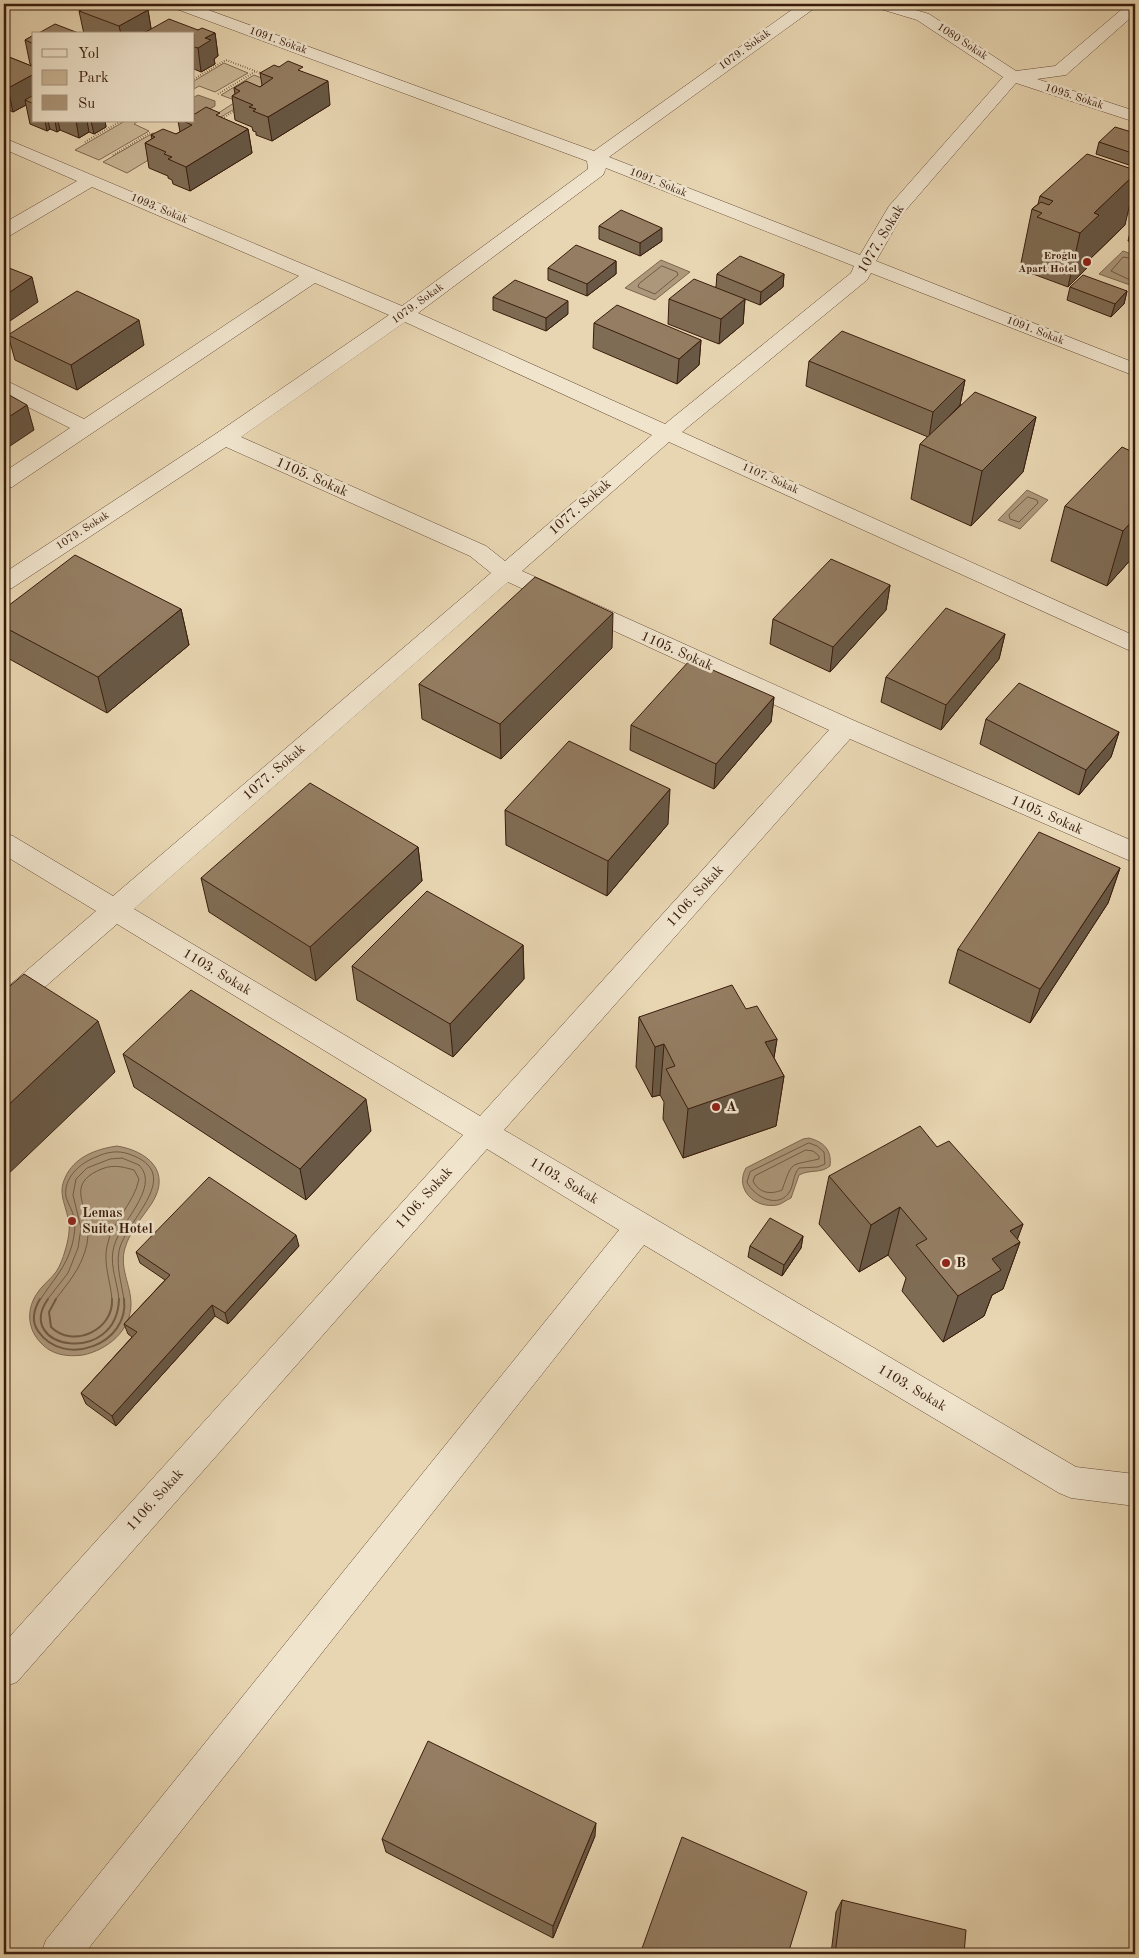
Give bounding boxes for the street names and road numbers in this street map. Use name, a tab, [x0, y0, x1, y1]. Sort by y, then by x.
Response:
street label: 1080 Sokak	[935, 22, 989, 62]
street label: 1091. Sokak	[248, 25, 309, 57]
street label: 1079. Sokak	[717, 28, 773, 72]
street label: 1095. Sokak	[1043, 82, 1105, 112]
street label: 1091. Sokak	[628, 167, 689, 200]
street label: 1093. Sokak	[129, 192, 189, 226]
street label: 1077. Sokak	[855, 202, 907, 276]
street label: 1079. Sokak	[390, 282, 446, 326]
street label: 1091. Sokak	[1005, 315, 1066, 347]
street label: 1105. Sokak	[274, 455, 350, 499]
street label: 1107. Sokak	[740, 462, 800, 497]
street label: 1077. Sokak	[546, 476, 614, 538]
street label: 1079. Sokak	[54, 510, 112, 552]
street label: 1105. Sokak	[639, 629, 715, 673]
street label: 1077. Sokak	[240, 741, 308, 803]
street label: 1105. Sokak	[1009, 793, 1085, 837]
street label: 1106. Sokak	[664, 863, 726, 929]
street label: 1103. Sokak	[180, 946, 254, 998]
street label: 1103. Sokak	[527, 1155, 601, 1207]
street label: 1106. Sokak	[393, 1165, 455, 1231]
street label: 1103. Sokak	[875, 1362, 949, 1414]
street label: 1106. Sokak	[124, 1467, 186, 1533]

